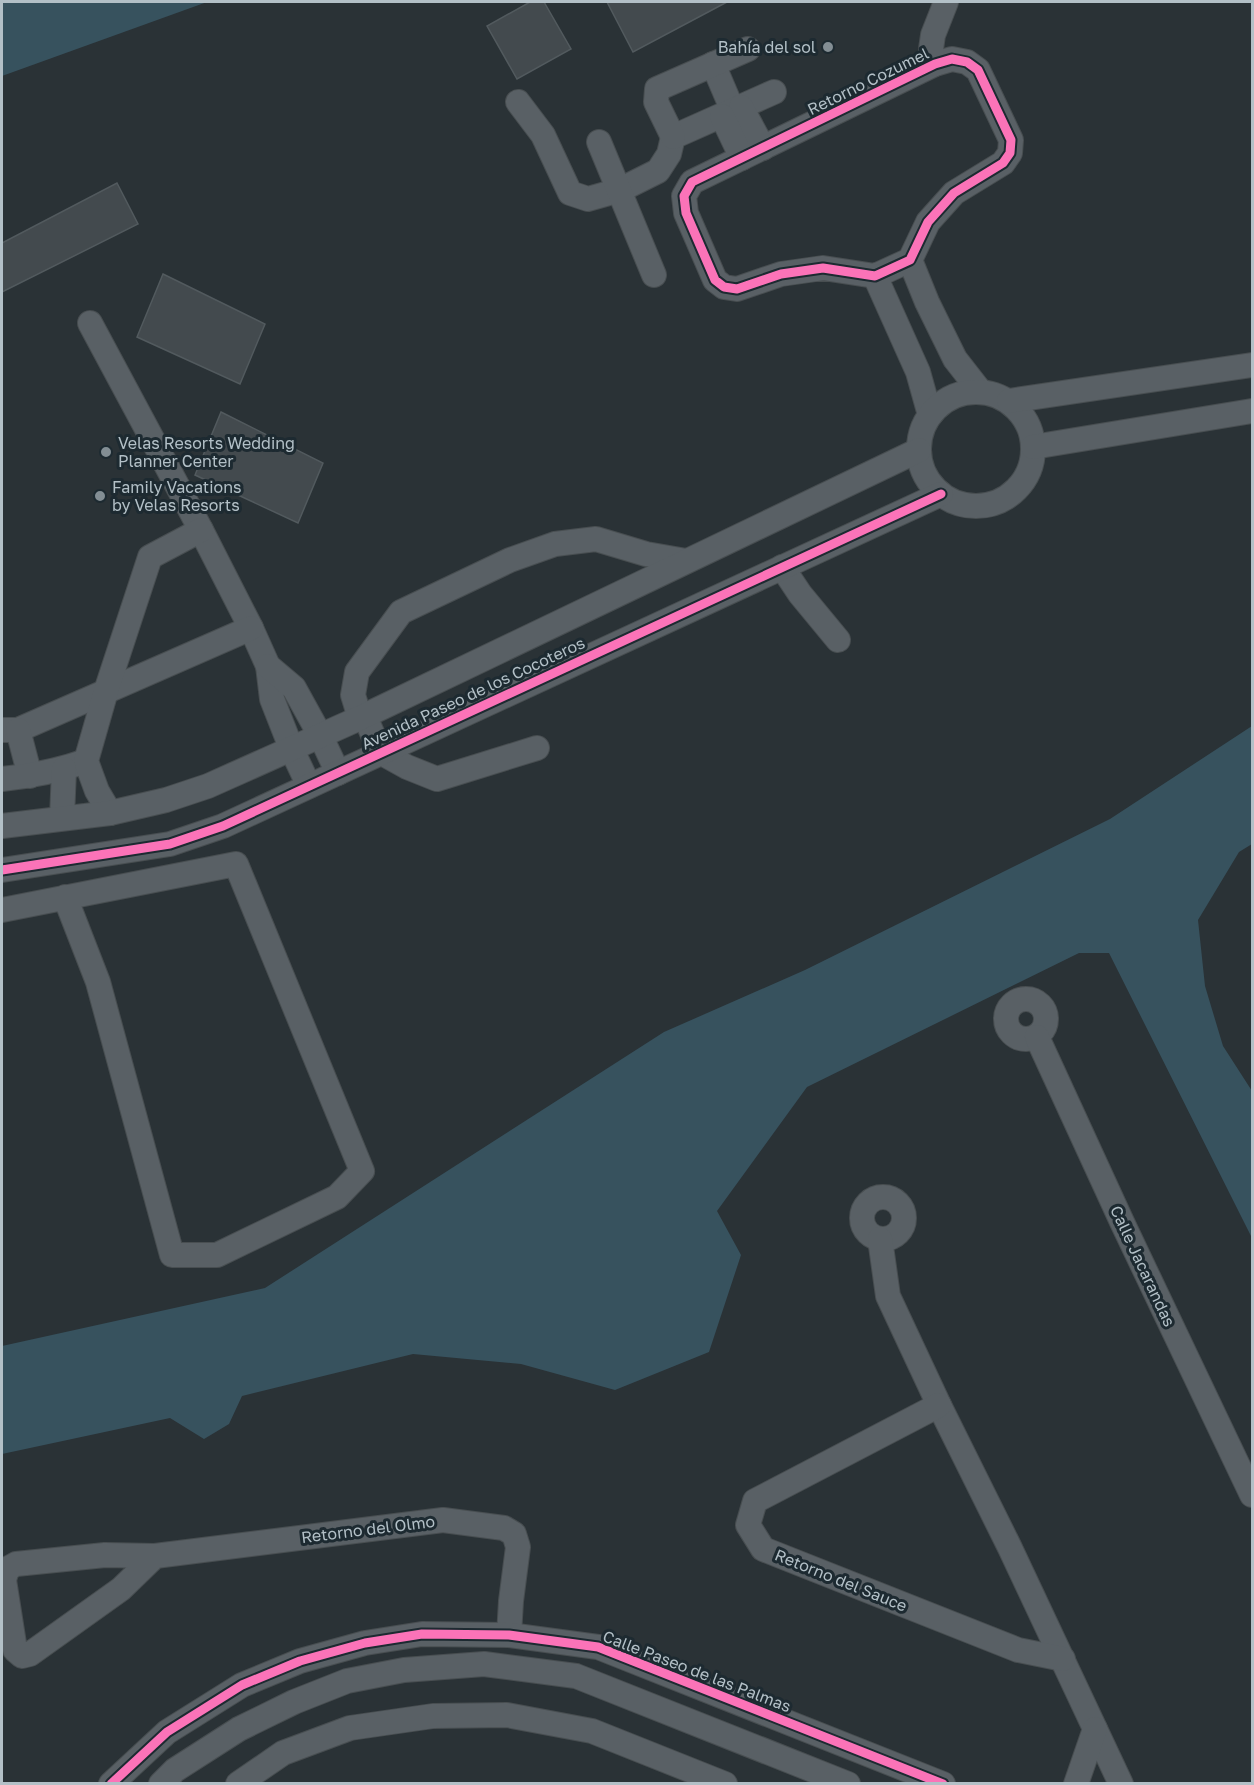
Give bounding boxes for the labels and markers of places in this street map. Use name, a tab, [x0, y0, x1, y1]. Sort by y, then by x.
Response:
place label: Bahía del sol	[718, 37, 816, 57]
marker: Bahía del sol	[821, 40, 835, 54]
place label: Velas Resorts Wedding Planner Center	[118, 433, 295, 471]
marker: Velas Resorts Wedding Planner Center	[99, 445, 113, 459]
place label: Family Vacations by Velas Resorts	[112, 477, 241, 515]
marker: Family Vacations by Velas Resorts	[93, 489, 107, 503]

